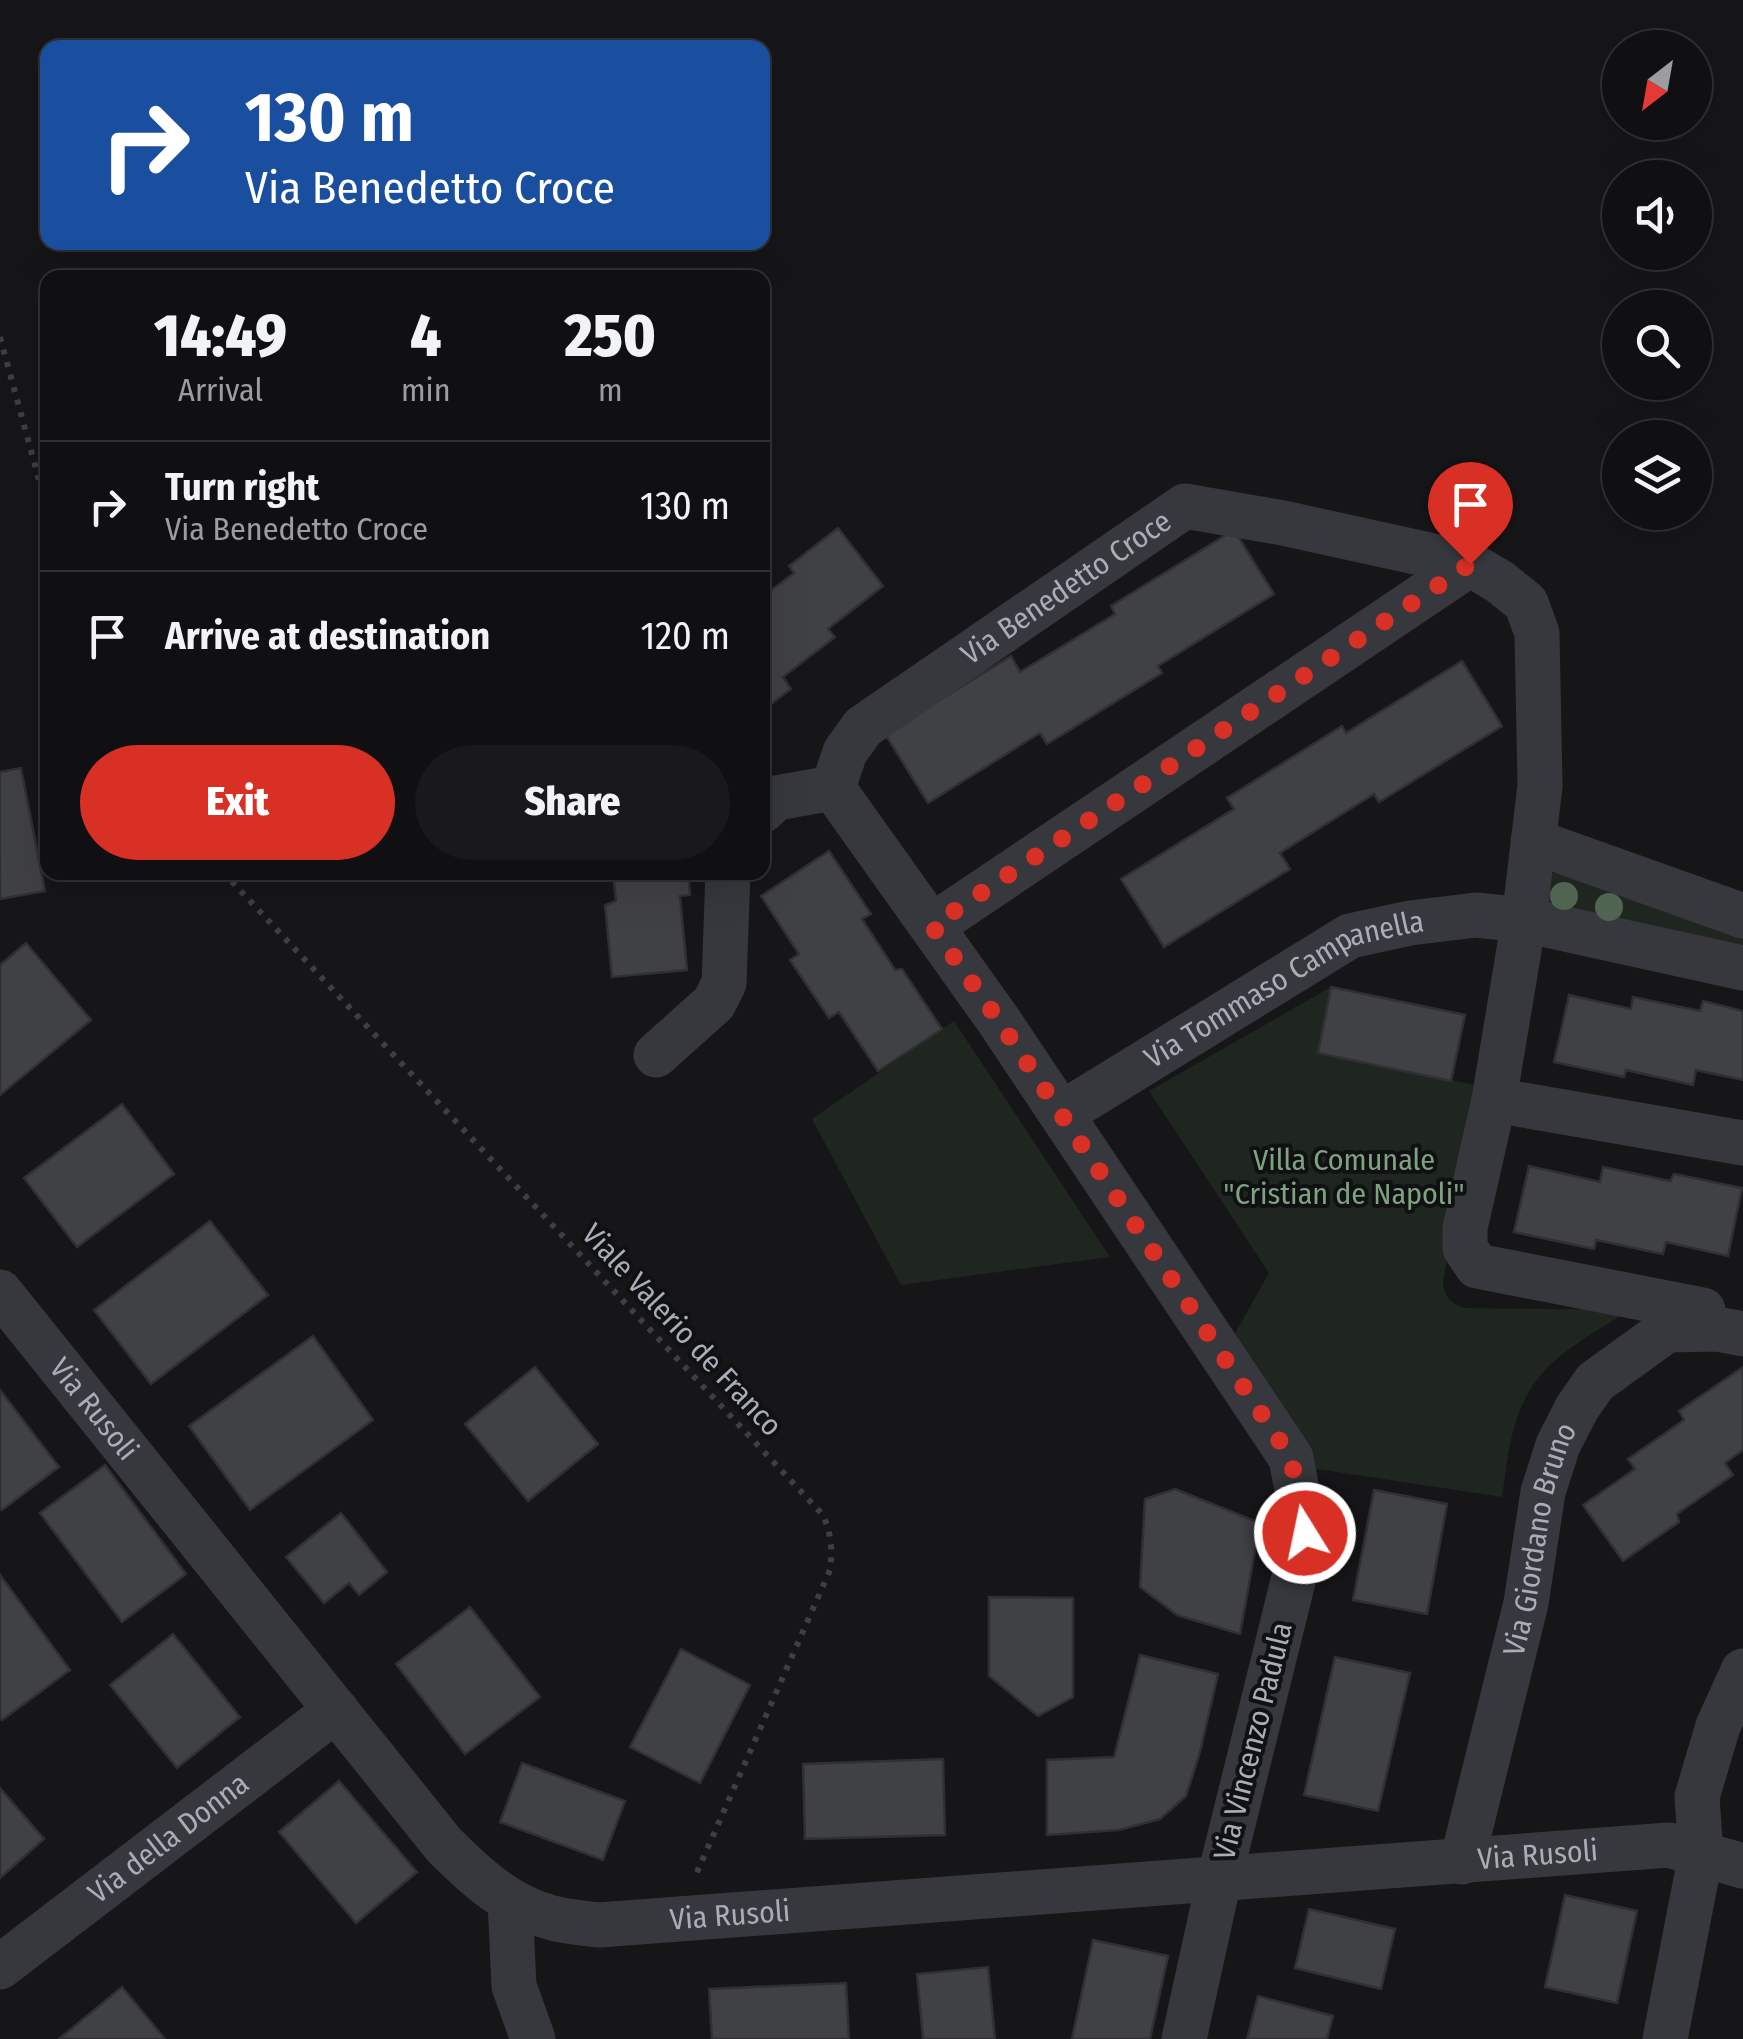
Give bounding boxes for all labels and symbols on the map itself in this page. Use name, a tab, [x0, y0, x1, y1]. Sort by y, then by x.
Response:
north arrow	[1602, 30, 1712, 140]
pin	[1428, 462, 1513, 565]
street label: Via Benedetto Croce	[954, 503, 1178, 672]
street label: Via Tommaso Campanella	[1138, 903, 1426, 1076]
park label: Villa Comunale "Cristian de Napoli"	[1223, 1142, 1465, 1212]
street label: Viale Valerio de Franco	[574, 1216, 790, 1444]
street label: Via Rusoli	[42, 1351, 146, 1467]
street label: Via Giordano Bruno	[1496, 1416, 1584, 1660]
position arrow	[1253, 1481, 1357, 1585]
street label: Via Vincenzo Padula	[1206, 1618, 1300, 1864]
street label: Via della Donna	[81, 1765, 256, 1911]
street label: Via Rusoli	[1476, 1832, 1599, 1877]
street label: Via Rusoli	[668, 1893, 791, 1938]

